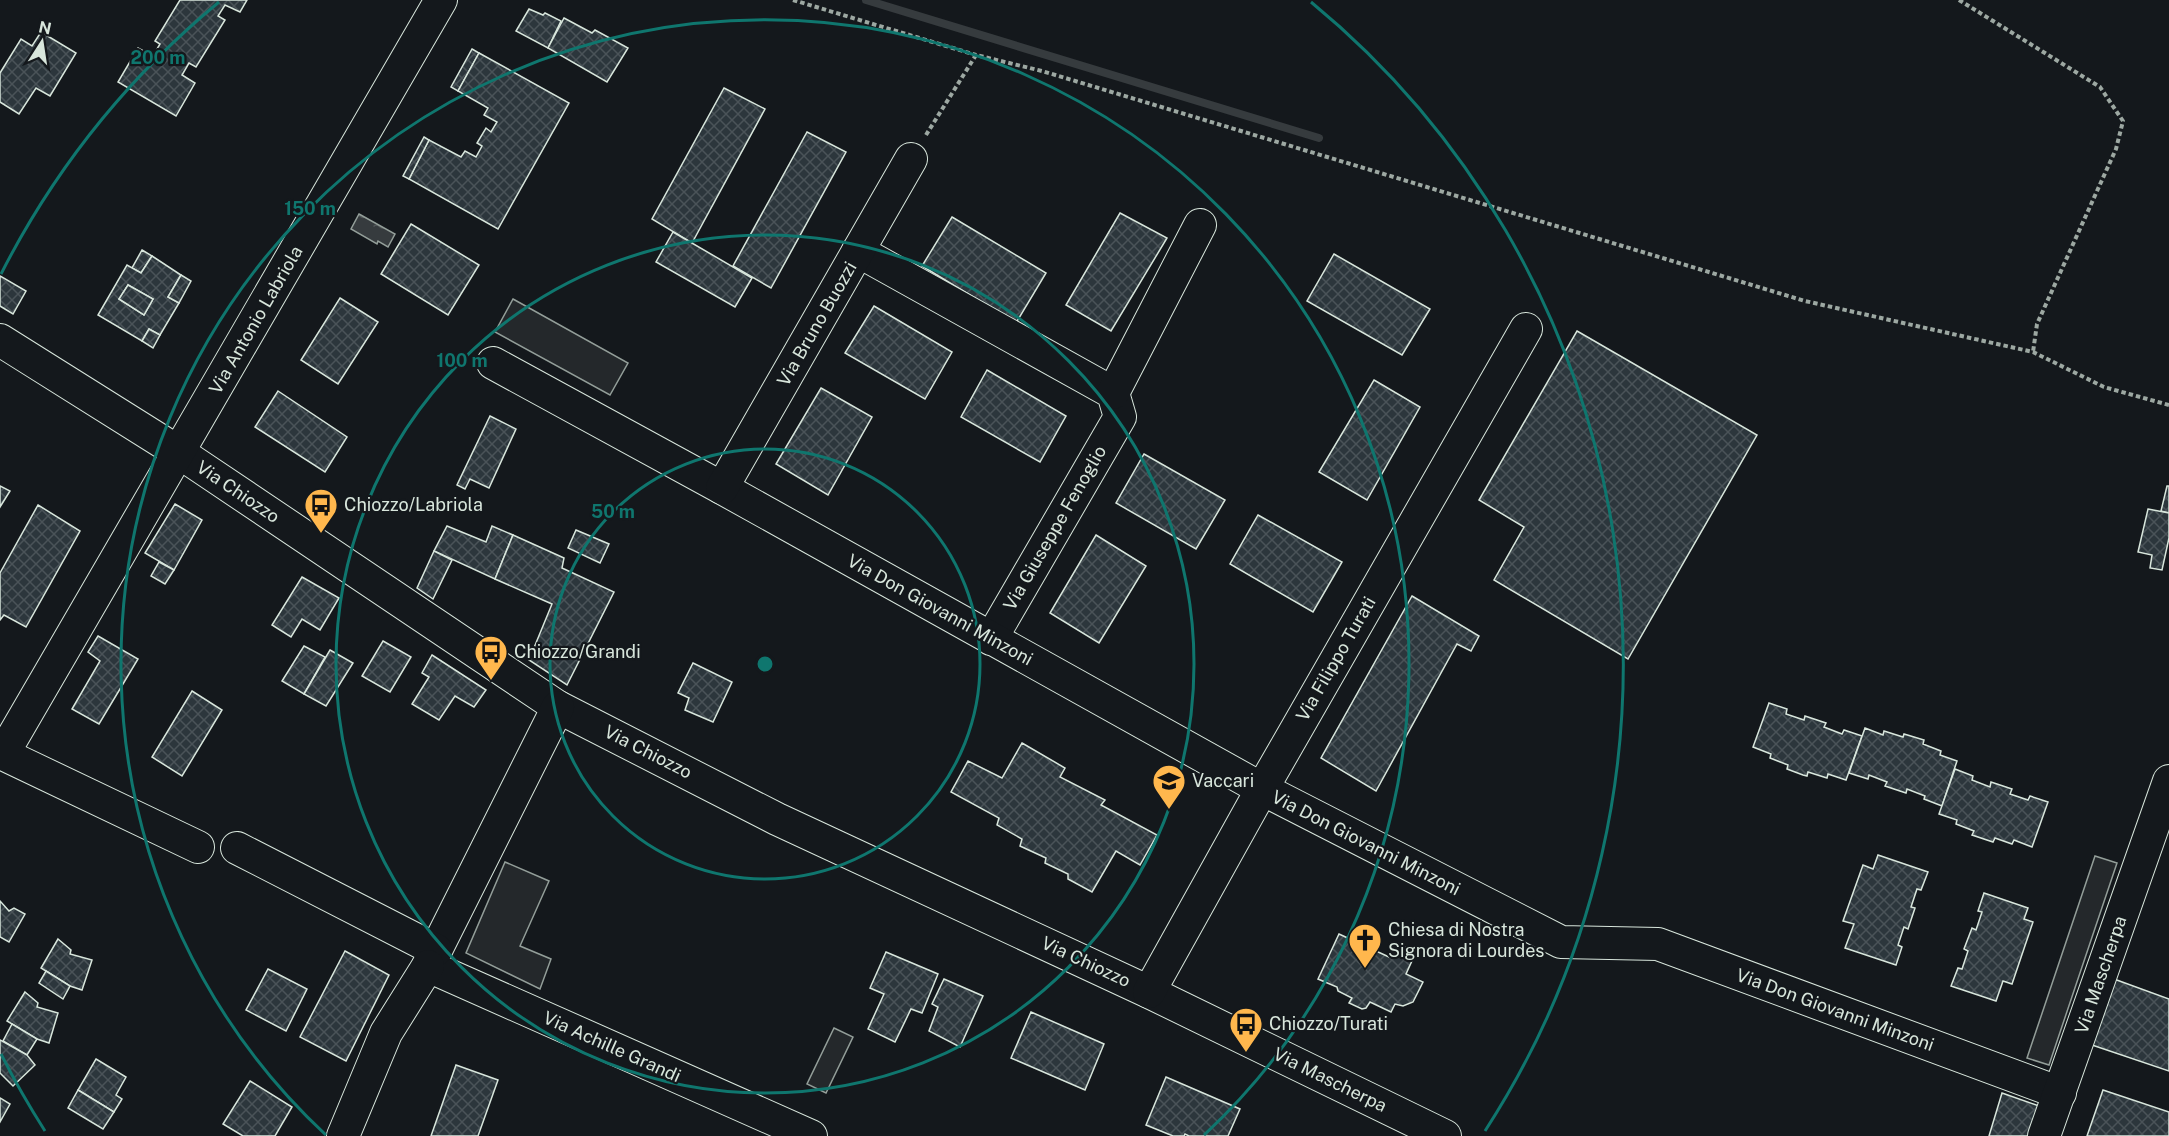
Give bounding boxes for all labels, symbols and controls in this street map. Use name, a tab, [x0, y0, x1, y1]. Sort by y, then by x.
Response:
north arrow	[12, 12, 72, 72]
text: N	[37, 17, 53, 38]
text: 200 m	[131, 47, 185, 68]
text: 150 m	[284, 198, 336, 219]
street label: Via Antonio Labriola	[205, 242, 307, 398]
street label: Via Bruno Buozzi	[773, 258, 861, 390]
text: 100 m	[436, 350, 488, 371]
street label: Via Giuseppe Fenoglio	[999, 442, 1110, 614]
street label: Via Chiozzo	[193, 456, 284, 527]
bus stop icon: Chiozzo/Labriola	[303, 487, 339, 534]
place label: Chiozzo/Labriola	[344, 494, 483, 515]
text: 50 m	[591, 501, 635, 522]
street label: Via Don Giovanni Minzoni	[844, 550, 1037, 669]
street label: Via Filippo Turati	[1291, 593, 1380, 725]
bus stop icon: Chiozzo/Grandi	[473, 634, 509, 681]
place label: Chiozzo/Grandi	[514, 641, 641, 662]
centre of rings	[755, 654, 775, 674]
street label: Via Chiozzo	[601, 720, 696, 783]
school or university icon: Vaccari	[1151, 763, 1187, 810]
place label: Vaccari	[1192, 770, 1254, 791]
street label: Via Don Giovanni Minzoni	[1268, 786, 1464, 899]
street label: Via Mascherpa	[2070, 913, 2131, 1037]
place label: Chiesa di Nostra Signora di Lourdes	[1388, 919, 1544, 961]
church icon: Chiesa di Nostra Signora di Lourdes	[1347, 922, 1383, 969]
street label: Via Chiozzo	[1038, 932, 1134, 991]
street label: Via Don Giovanni Minzoni	[1733, 964, 1937, 1055]
bus stop icon: Chiozzo/Turati	[1228, 1006, 1264, 1053]
street label: Via Achille Grandi	[540, 1007, 684, 1086]
place label: Chiozzo/Turati	[1269, 1013, 1388, 1034]
street label: Via Mascherpa	[1270, 1043, 1390, 1116]

